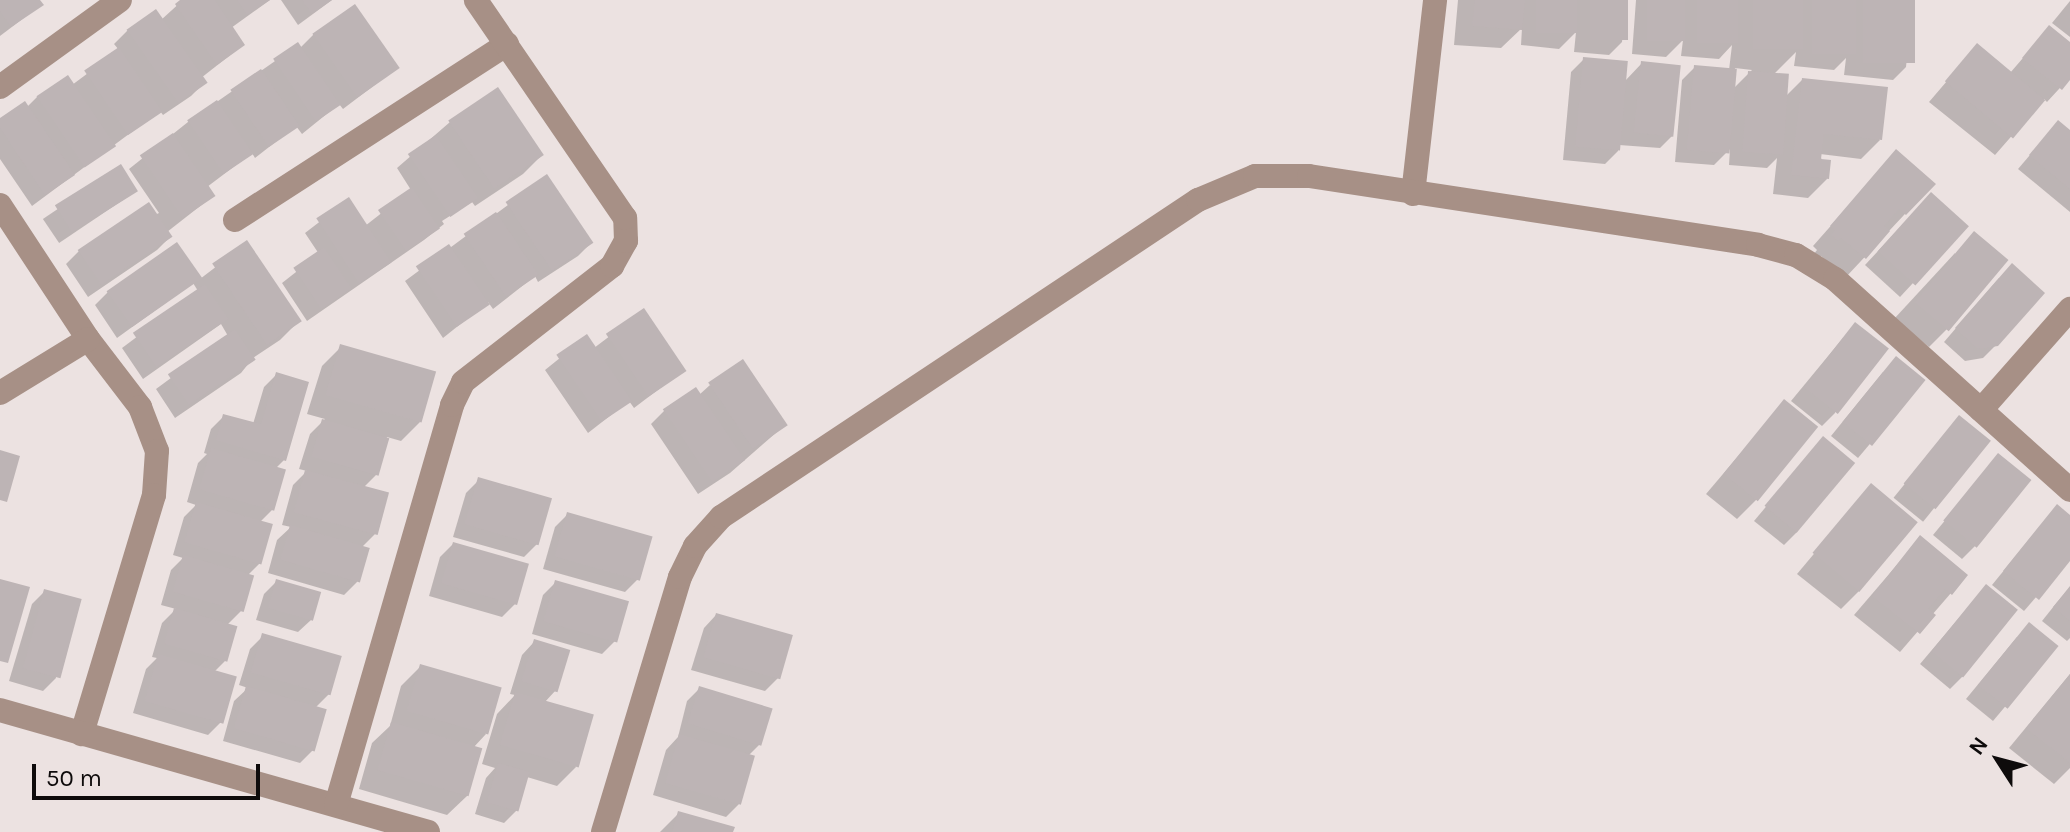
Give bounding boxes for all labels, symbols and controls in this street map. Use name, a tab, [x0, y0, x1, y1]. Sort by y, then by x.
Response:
north arrow	[1958, 720, 2038, 800]
text: N	[1963, 732, 1994, 760]
scale bar	[36, 748, 264, 798]
text: 50 m	[46, 764, 102, 792]

